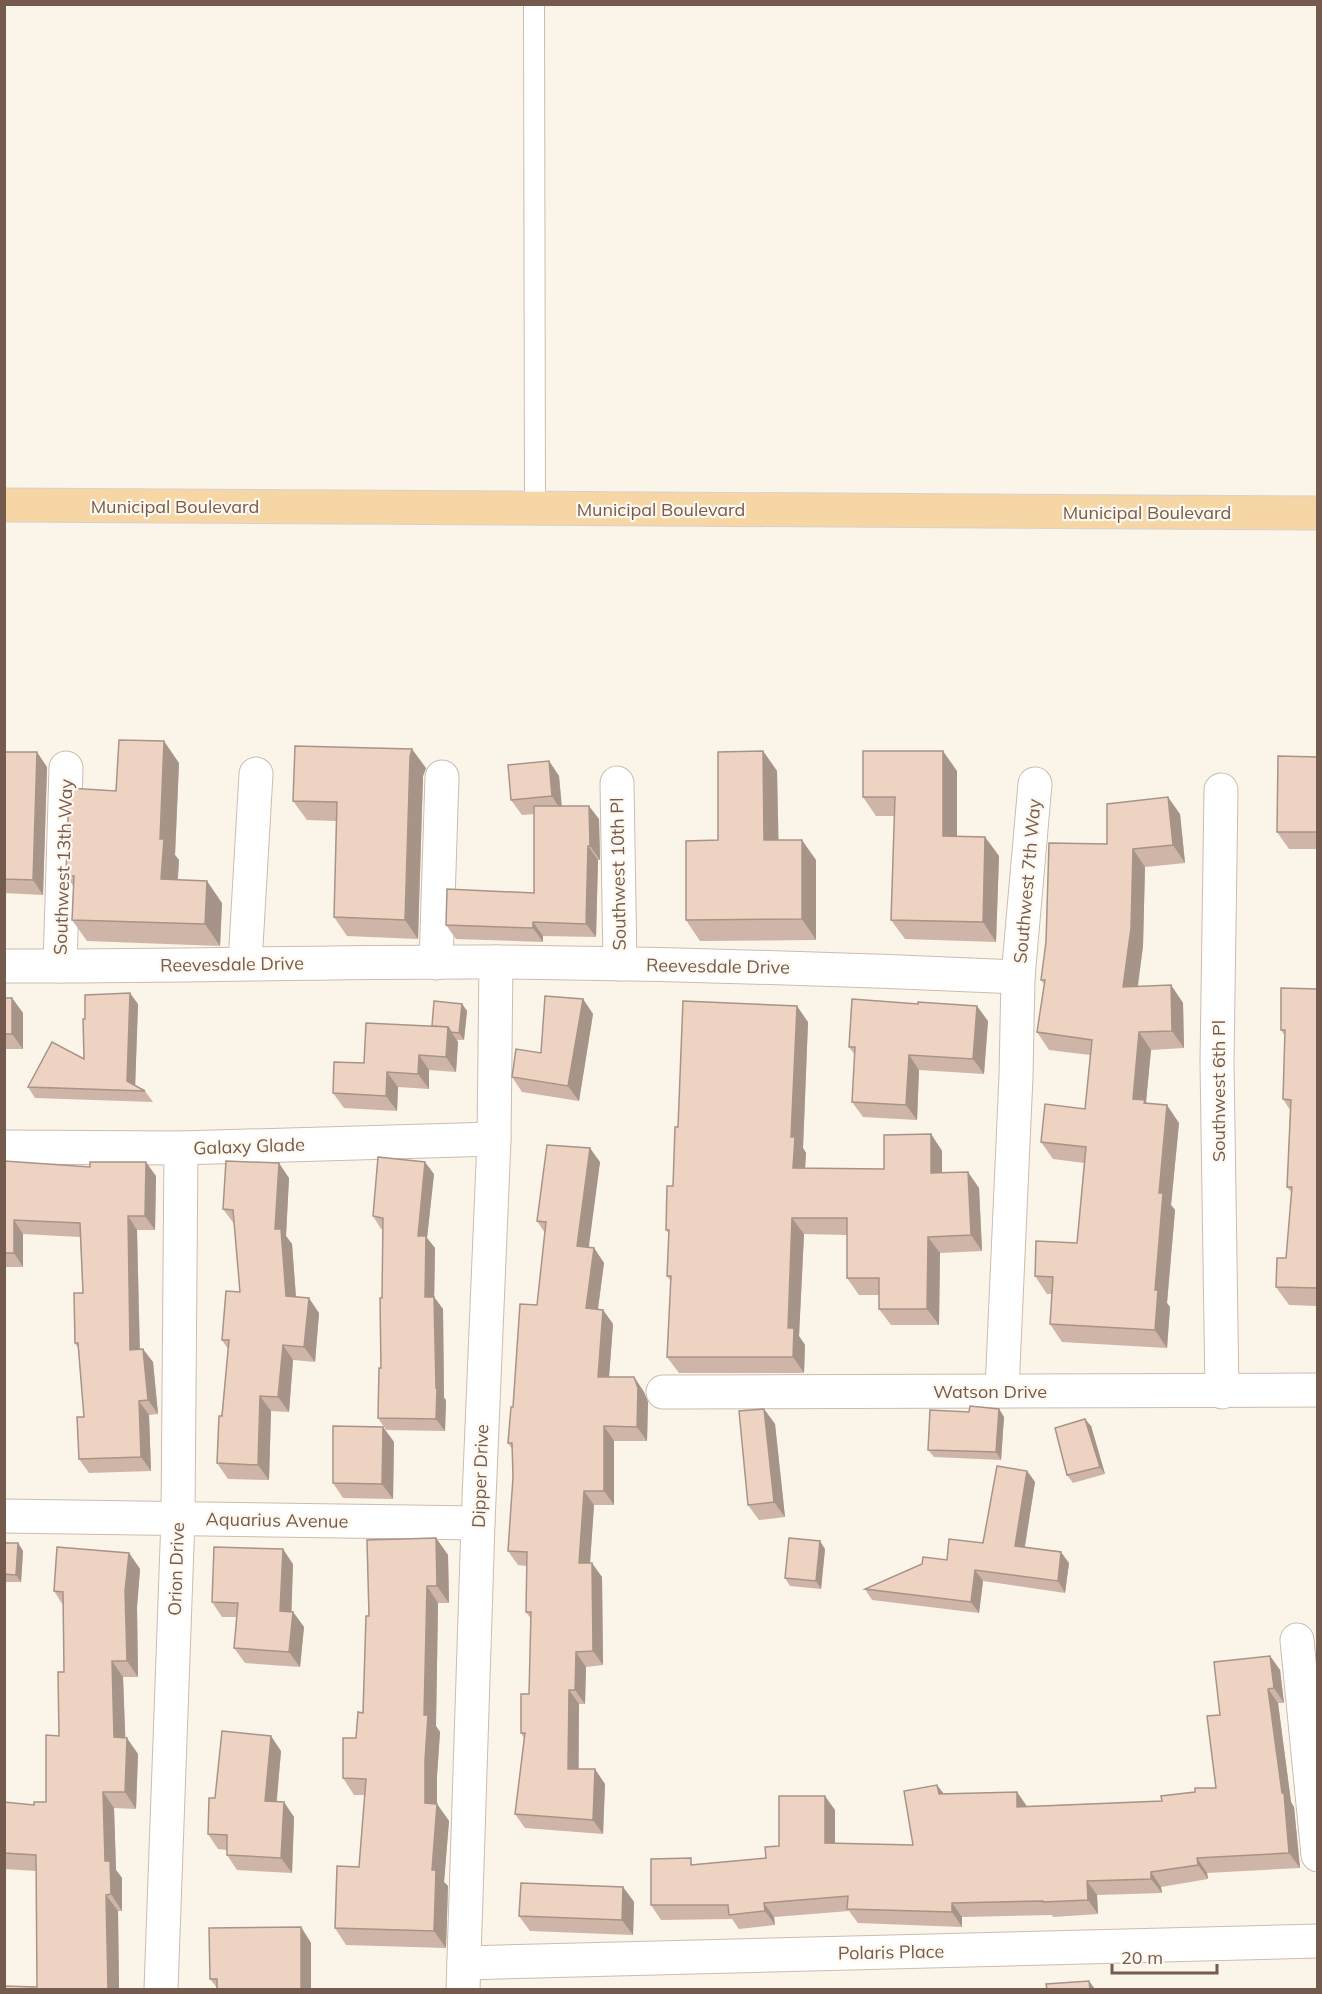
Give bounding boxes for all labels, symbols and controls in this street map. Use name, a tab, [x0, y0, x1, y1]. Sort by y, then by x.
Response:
street label: Municipal Boulevard	[91, 495, 259, 518]
street label: Municipal Boulevard	[577, 498, 745, 521]
street label: Municipal Boulevard	[1063, 501, 1231, 524]
street label: Southwest 13th Way	[48, 778, 78, 955]
street label: Southwest 10th Pl	[605, 797, 631, 951]
street label: Southwest 7th Way	[1008, 797, 1046, 964]
street label: Reevesdale Drive	[160, 951, 304, 977]
street label: Reevesdale Drive	[646, 953, 790, 979]
street label: Southwest 6th Pl	[1207, 1020, 1230, 1162]
street label: Galaxy Glade	[193, 1133, 305, 1159]
street label: Watson Drive	[933, 1380, 1047, 1403]
street label: Dipper Drive	[467, 1424, 493, 1528]
street label: Aquarius Avenue	[205, 1507, 349, 1533]
street label: Orion Drive	[163, 1522, 189, 1616]
scale bar	[1112, 1937, 1217, 1975]
street label: Polaris Place	[838, 1940, 944, 1964]
text: 20 m	[1121, 1946, 1163, 1969]

